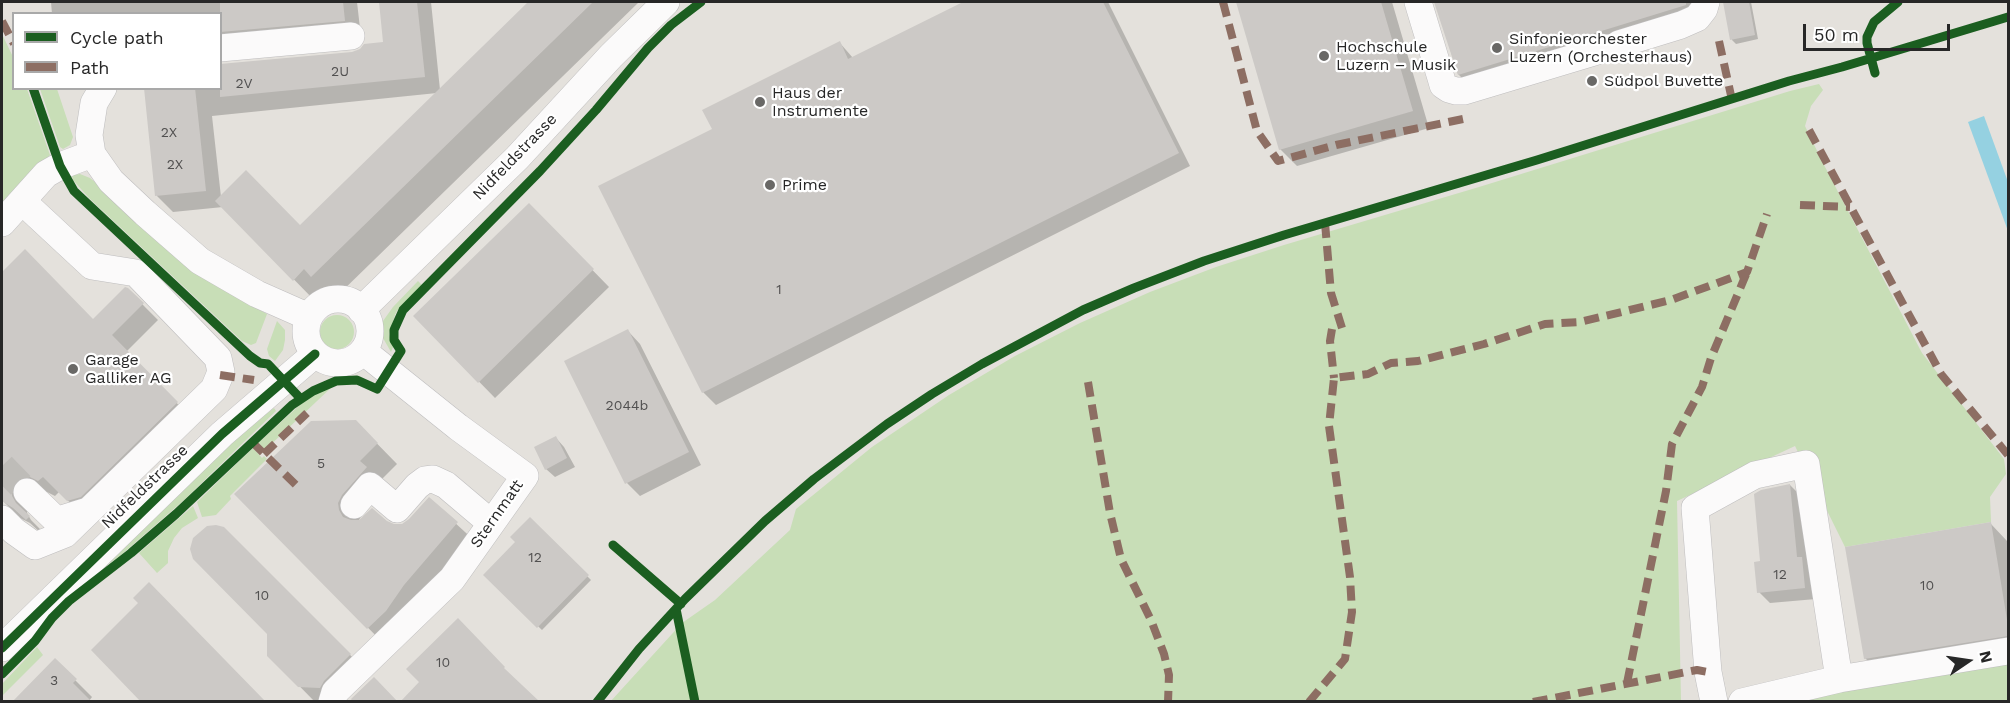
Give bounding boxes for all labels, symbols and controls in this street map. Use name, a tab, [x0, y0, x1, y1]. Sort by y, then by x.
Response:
legend	[12, 12, 222, 90]
scale bar	[1806, 12, 1953, 50]
text: 50 m	[1814, 24, 1859, 45]
text: Cycle path	[70, 27, 164, 48]
place label: Sinfonieorchester Luzern (Orchesterhaus)	[1509, 29, 1692, 67]
place label: Hochschule Luzern – Musik	[1336, 37, 1456, 75]
marker: Sinfonieorchester Luzern (Orchesterhaus)	[1490, 41, 1504, 55]
marker: Hochschule Luzern – Musik	[1317, 49, 1331, 63]
text: Path	[70, 57, 110, 78]
house number: 2U	[331, 64, 349, 80]
place label: Südpol Buvette	[1604, 71, 1723, 91]
marker: Südpol Buvette	[1585, 74, 1599, 88]
house number: 2V	[235, 76, 253, 92]
place label: Haus der Instrumente	[772, 83, 868, 121]
marker: Haus der Instrumente	[753, 95, 767, 109]
street label: Nidfeldstrasse	[469, 110, 561, 204]
house number: 2X	[161, 125, 177, 141]
house number: 2X	[167, 157, 183, 173]
place label: Prime	[782, 175, 827, 195]
marker: Prime	[763, 178, 777, 192]
house number: 1	[776, 282, 782, 298]
place label: Garage Galliker AG	[85, 350, 171, 388]
marker: Garage Galliker AG	[66, 362, 80, 376]
house number: 2044b	[606, 398, 648, 414]
street label: Nidfeldstrasse	[98, 441, 192, 533]
house number: 5	[317, 456, 325, 472]
street label: Sternmatt	[466, 476, 528, 552]
house number: 12	[528, 550, 542, 566]
house number: 12	[1773, 567, 1787, 583]
house number: 10	[1920, 578, 1934, 594]
house number: 10	[255, 588, 269, 604]
north arrow	[1938, 631, 1998, 691]
text: N	[1975, 649, 1997, 665]
house number: 10	[436, 655, 450, 671]
house number: 3	[50, 673, 58, 689]

